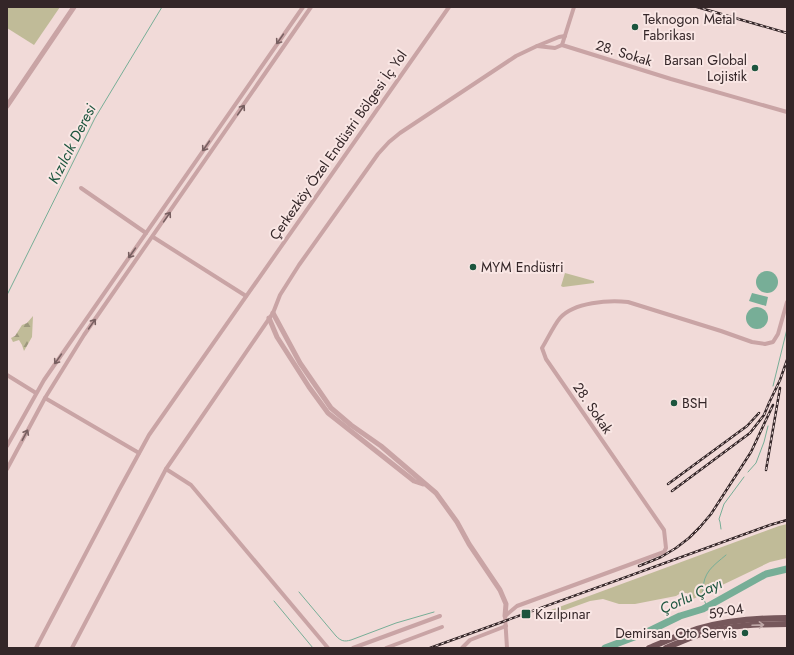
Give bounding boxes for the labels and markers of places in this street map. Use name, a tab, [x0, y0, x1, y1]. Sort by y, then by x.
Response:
place label: Teknogon Metal Fabrikası	[643, 9, 736, 45]
marker: Teknogon Metal Fabrikası	[630, 22, 640, 32]
place label: Barsan Global Lojistik	[664, 50, 748, 86]
marker: Barsan Global Lojistik	[750, 63, 760, 73]
place label: MYM Endüstri	[481, 257, 564, 277]
marker: MYM Endüstri	[468, 262, 478, 272]
place label: BSH	[682, 393, 708, 413]
marker: BSH	[669, 398, 679, 408]
place label: Kızılpınar	[535, 604, 591, 624]
marker: Kızılpınar	[520, 608, 532, 620]
place label: Demirsan Oto Servis	[615, 623, 737, 643]
marker: Demirsan Oto Servis	[740, 628, 750, 638]

